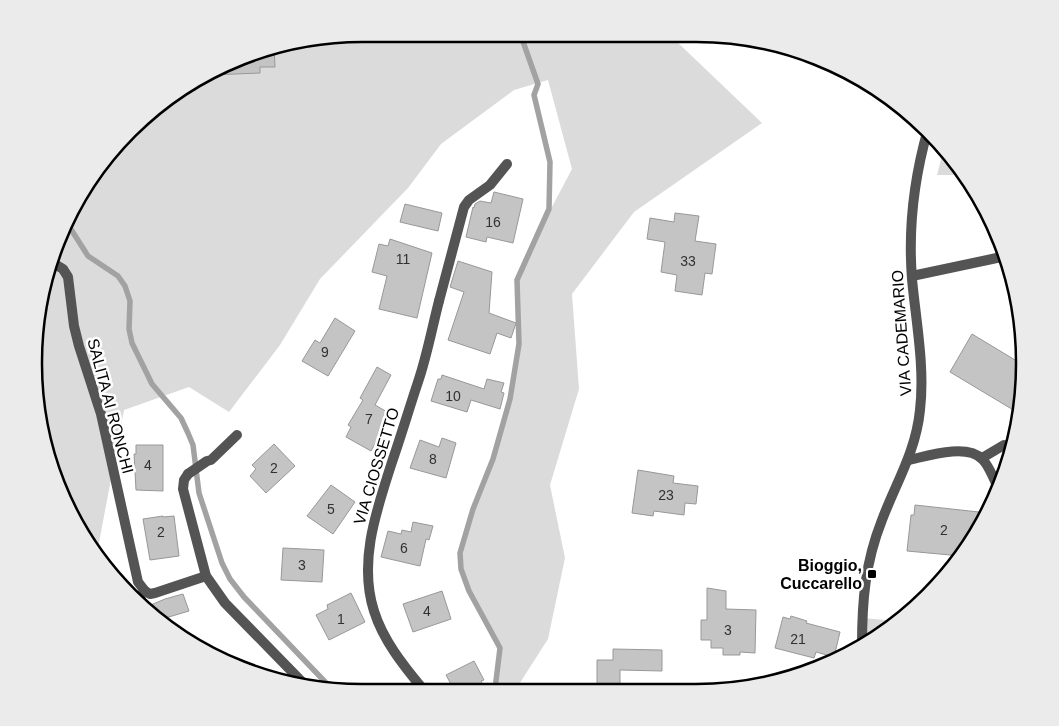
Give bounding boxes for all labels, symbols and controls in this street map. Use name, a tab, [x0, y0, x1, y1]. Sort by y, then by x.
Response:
house number: 16	[485, 214, 501, 230]
house number: 11	[396, 251, 410, 267]
house number: 33	[680, 253, 696, 269]
street label: VIA CADEMARIO	[889, 269, 914, 397]
street label: SALITA AI RONCHI	[84, 337, 137, 476]
house number: 9	[321, 344, 329, 360]
house number: 10	[445, 388, 461, 404]
street label: VIA CIOSSETTO	[351, 406, 402, 527]
house number: 7	[365, 411, 373, 427]
house number: 8	[429, 451, 437, 467]
house number: 4	[144, 457, 152, 473]
house number: 2	[270, 460, 278, 476]
house number: 23	[658, 487, 674, 503]
house number: 5	[327, 501, 335, 517]
house number: 2	[940, 522, 948, 538]
house number: 2	[157, 524, 165, 540]
house number: 6	[400, 540, 408, 556]
house number: 3	[298, 557, 306, 573]
place label: Bioggio, Cuccarello	[780, 557, 862, 592]
marker: Bioggio, Cuccarello	[866, 568, 878, 580]
house number: 4	[423, 603, 431, 619]
house number: 1	[337, 611, 345, 627]
house number: 3	[724, 622, 732, 638]
house number: 21	[790, 631, 806, 647]

